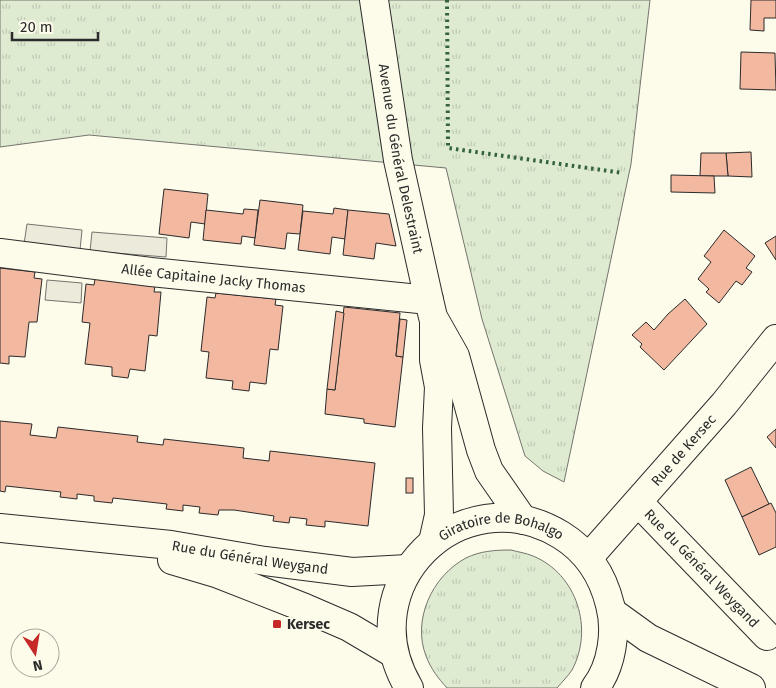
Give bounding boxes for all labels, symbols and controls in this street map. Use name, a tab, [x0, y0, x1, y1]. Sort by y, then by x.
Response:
scale bar	[12, 10, 99, 42]
text: 20 m	[20, 18, 53, 36]
street label: Avenue du Général Delestraint	[375, 63, 427, 256]
street label: Allée Capitaine Jacky Thomas	[120, 260, 307, 297]
street label: Rue de Kersec	[648, 411, 720, 490]
street label: Rue du Général Weygand	[641, 506, 762, 631]
text: Giratoire de Bohalgo	[436, 510, 567, 545]
street label: Giratoire de Bohalgo	[437, 532, 567, 548]
street label: Rue du Général Weygand	[171, 537, 329, 578]
place label: Kersec	[287, 616, 330, 633]
marker: Kersec	[271, 618, 283, 630]
north arrow	[10, 628, 60, 678]
text: N	[31, 656, 44, 675]

